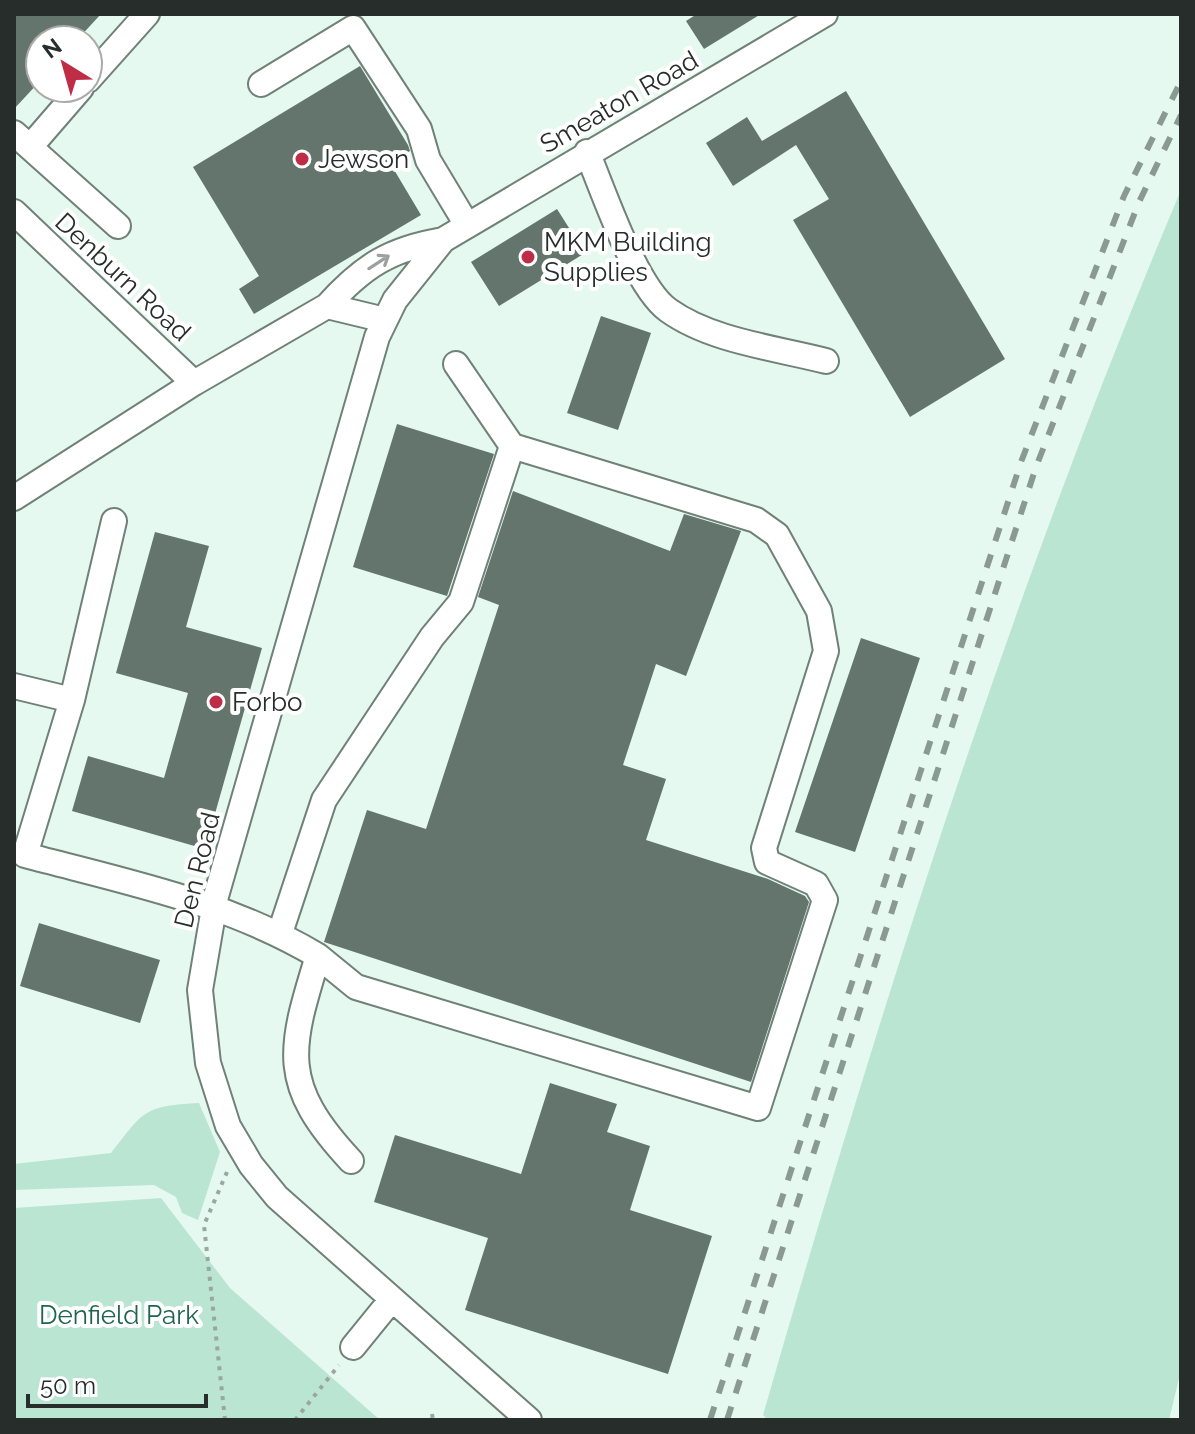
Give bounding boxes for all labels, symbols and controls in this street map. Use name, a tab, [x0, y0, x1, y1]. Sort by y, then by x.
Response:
north arrow	[24, 24, 104, 104]
text: N	[37, 33, 66, 63]
street label: Smeaton Road	[535, 45, 703, 159]
place label: Jewson	[318, 144, 409, 174]
marker: Jewson	[293, 150, 311, 168]
street label: Denburn Road	[49, 207, 197, 347]
place label: MKM Building Supplies	[544, 227, 712, 287]
marker: MKM Building Supplies	[519, 248, 537, 266]
one-way arrow	[367, 253, 390, 269]
place label: Forbo	[232, 687, 303, 717]
marker: Forbo	[207, 693, 225, 711]
street label: Den Road	[168, 809, 226, 931]
park label: Denfield Park	[39, 1300, 199, 1330]
scale bar	[28, 1358, 206, 1408]
text: 50 m	[40, 1371, 96, 1400]

